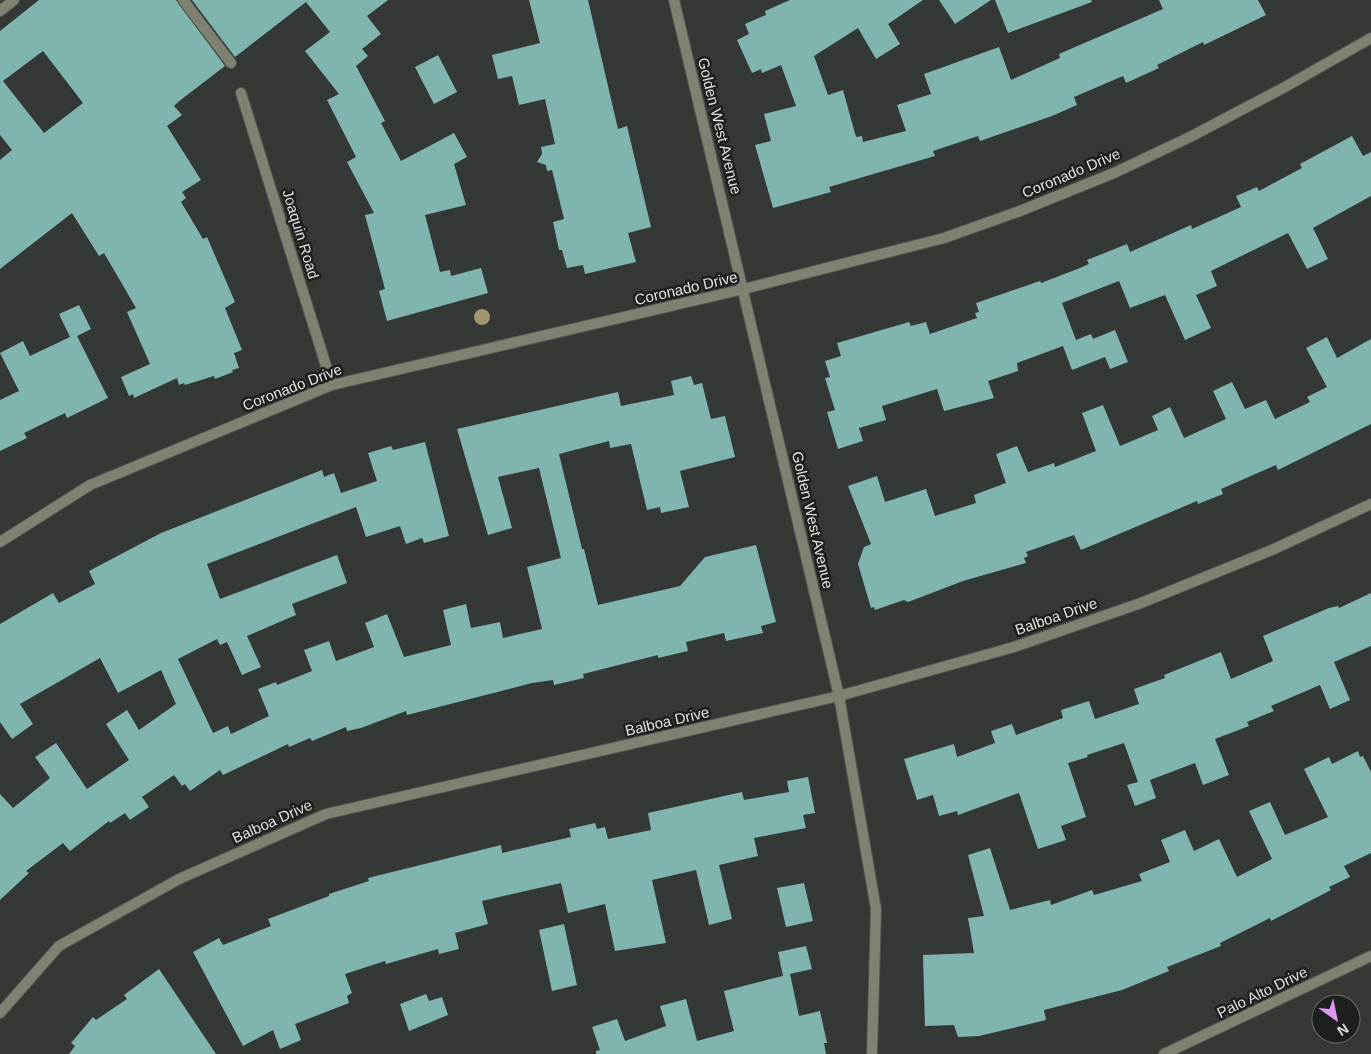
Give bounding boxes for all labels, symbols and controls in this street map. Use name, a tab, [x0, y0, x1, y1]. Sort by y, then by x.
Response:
street label: Golden West Avenue	[695, 56, 745, 196]
street label: Coronado Drive	[1019, 145, 1123, 201]
street label: Joaquin Road	[279, 187, 323, 281]
street label: Coronado Drive	[633, 268, 739, 308]
street label: Coronado Drive	[240, 360, 344, 414]
street label: Golden West Avenue	[789, 450, 837, 590]
street label: Balboa Drive	[1013, 594, 1099, 638]
street label: Balboa Drive	[623, 703, 711, 739]
street label: Balboa Drive	[229, 796, 315, 846]
street label: Palo Alto Drive	[1214, 963, 1310, 1021]
north arrow	[1311, 994, 1361, 1044]
text: N	[1334, 1020, 1352, 1039]

